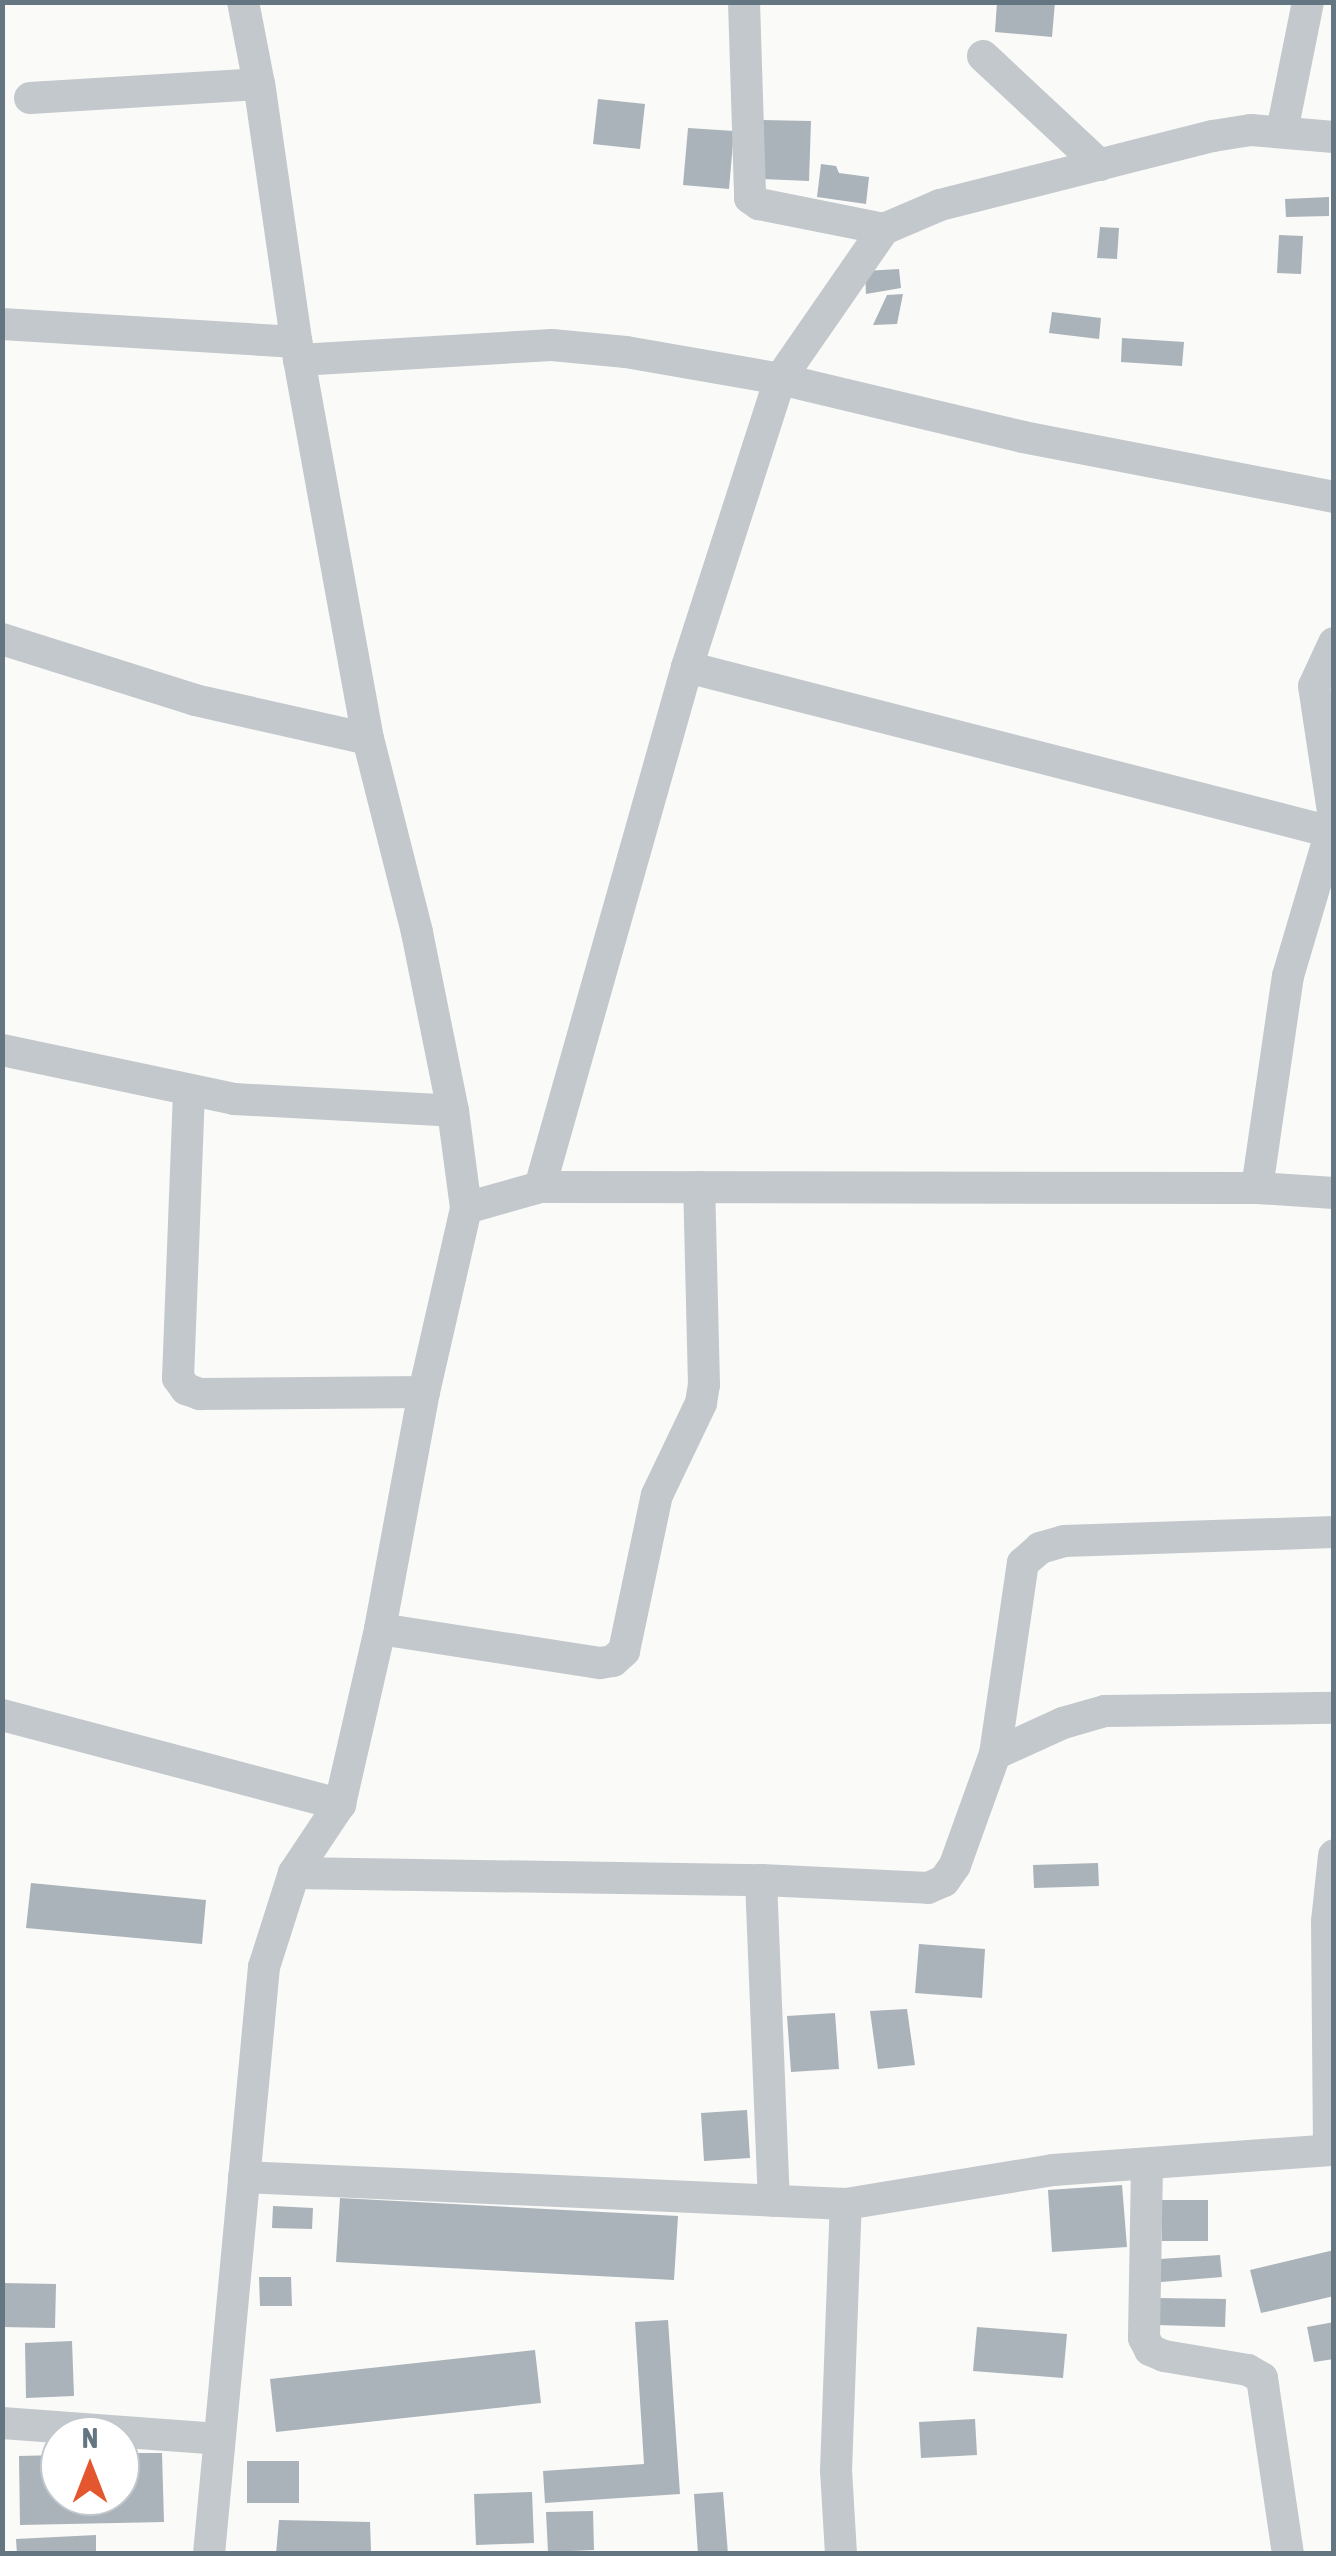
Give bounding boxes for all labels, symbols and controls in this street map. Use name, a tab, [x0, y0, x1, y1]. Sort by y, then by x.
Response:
north arrow	[40, 2416, 140, 2516]
text: N	[82, 2422, 98, 2454]

